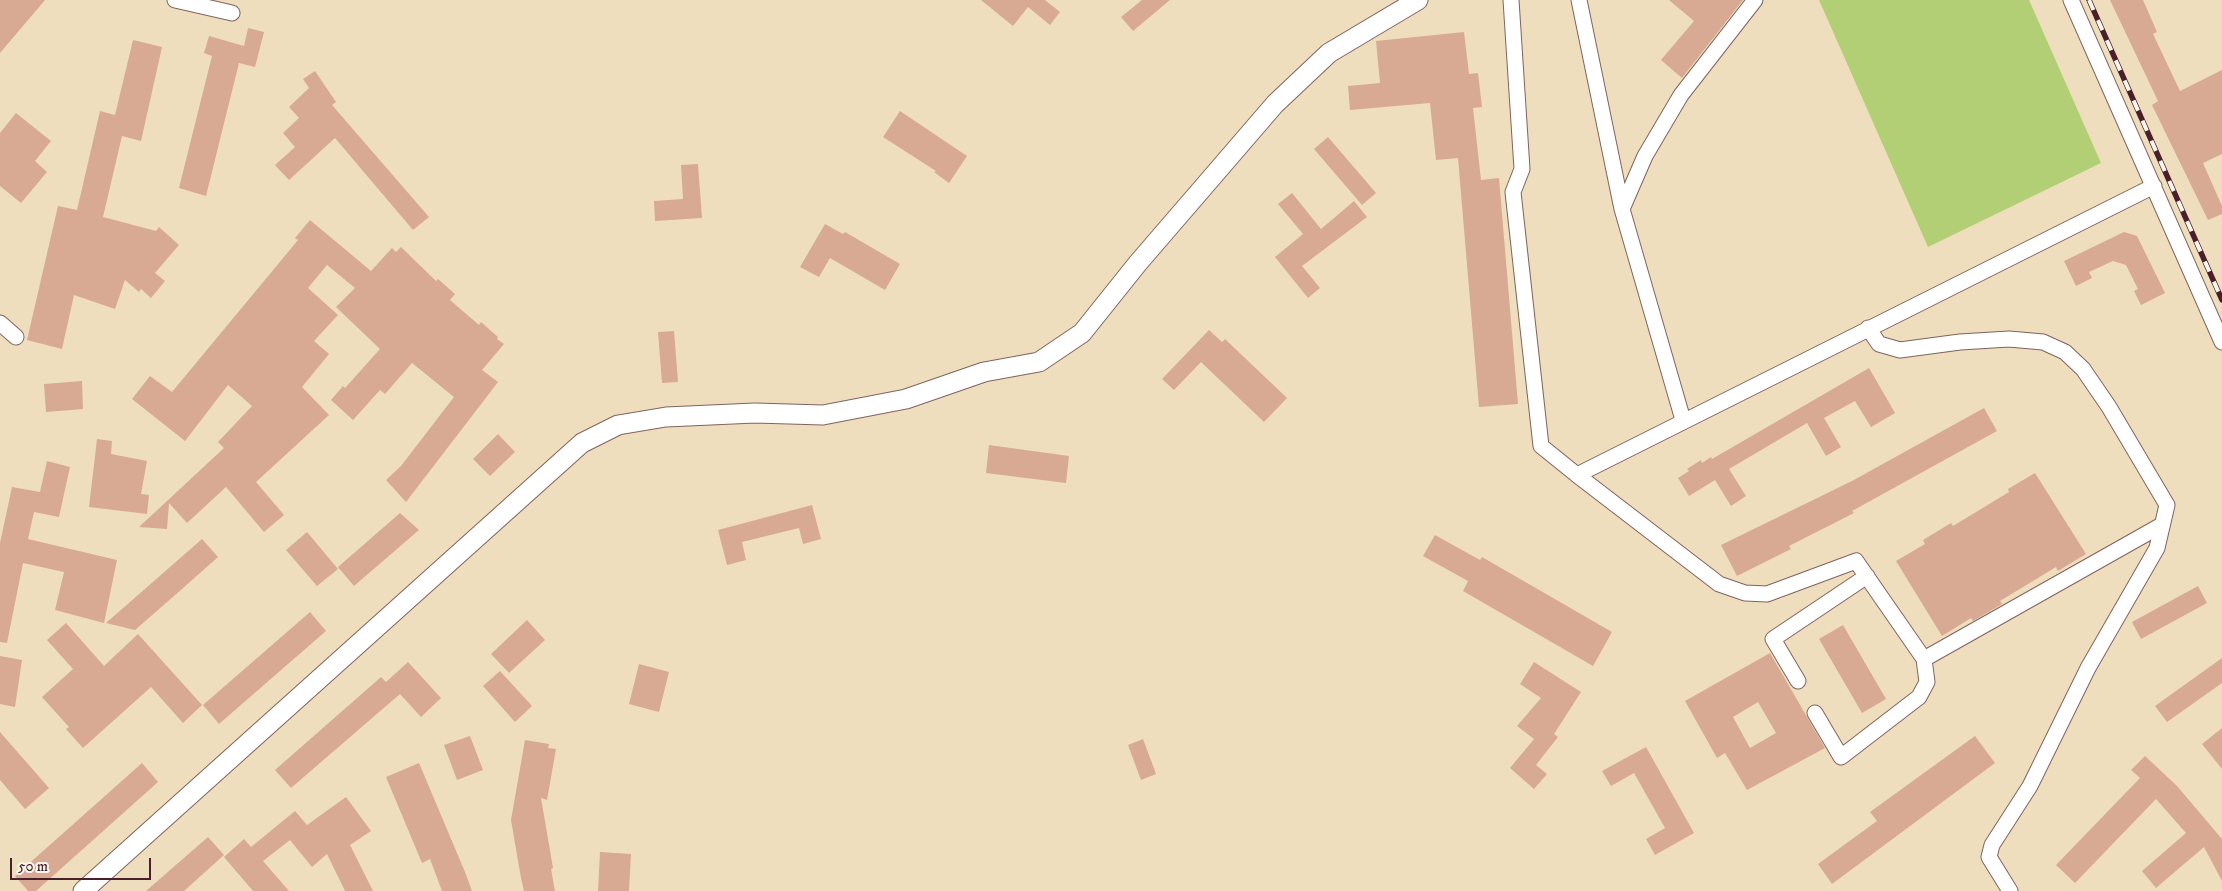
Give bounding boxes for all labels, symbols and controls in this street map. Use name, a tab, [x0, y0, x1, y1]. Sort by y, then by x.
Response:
scale bar	[12, 848, 154, 880]
text: 50 m	[18, 857, 48, 876]

